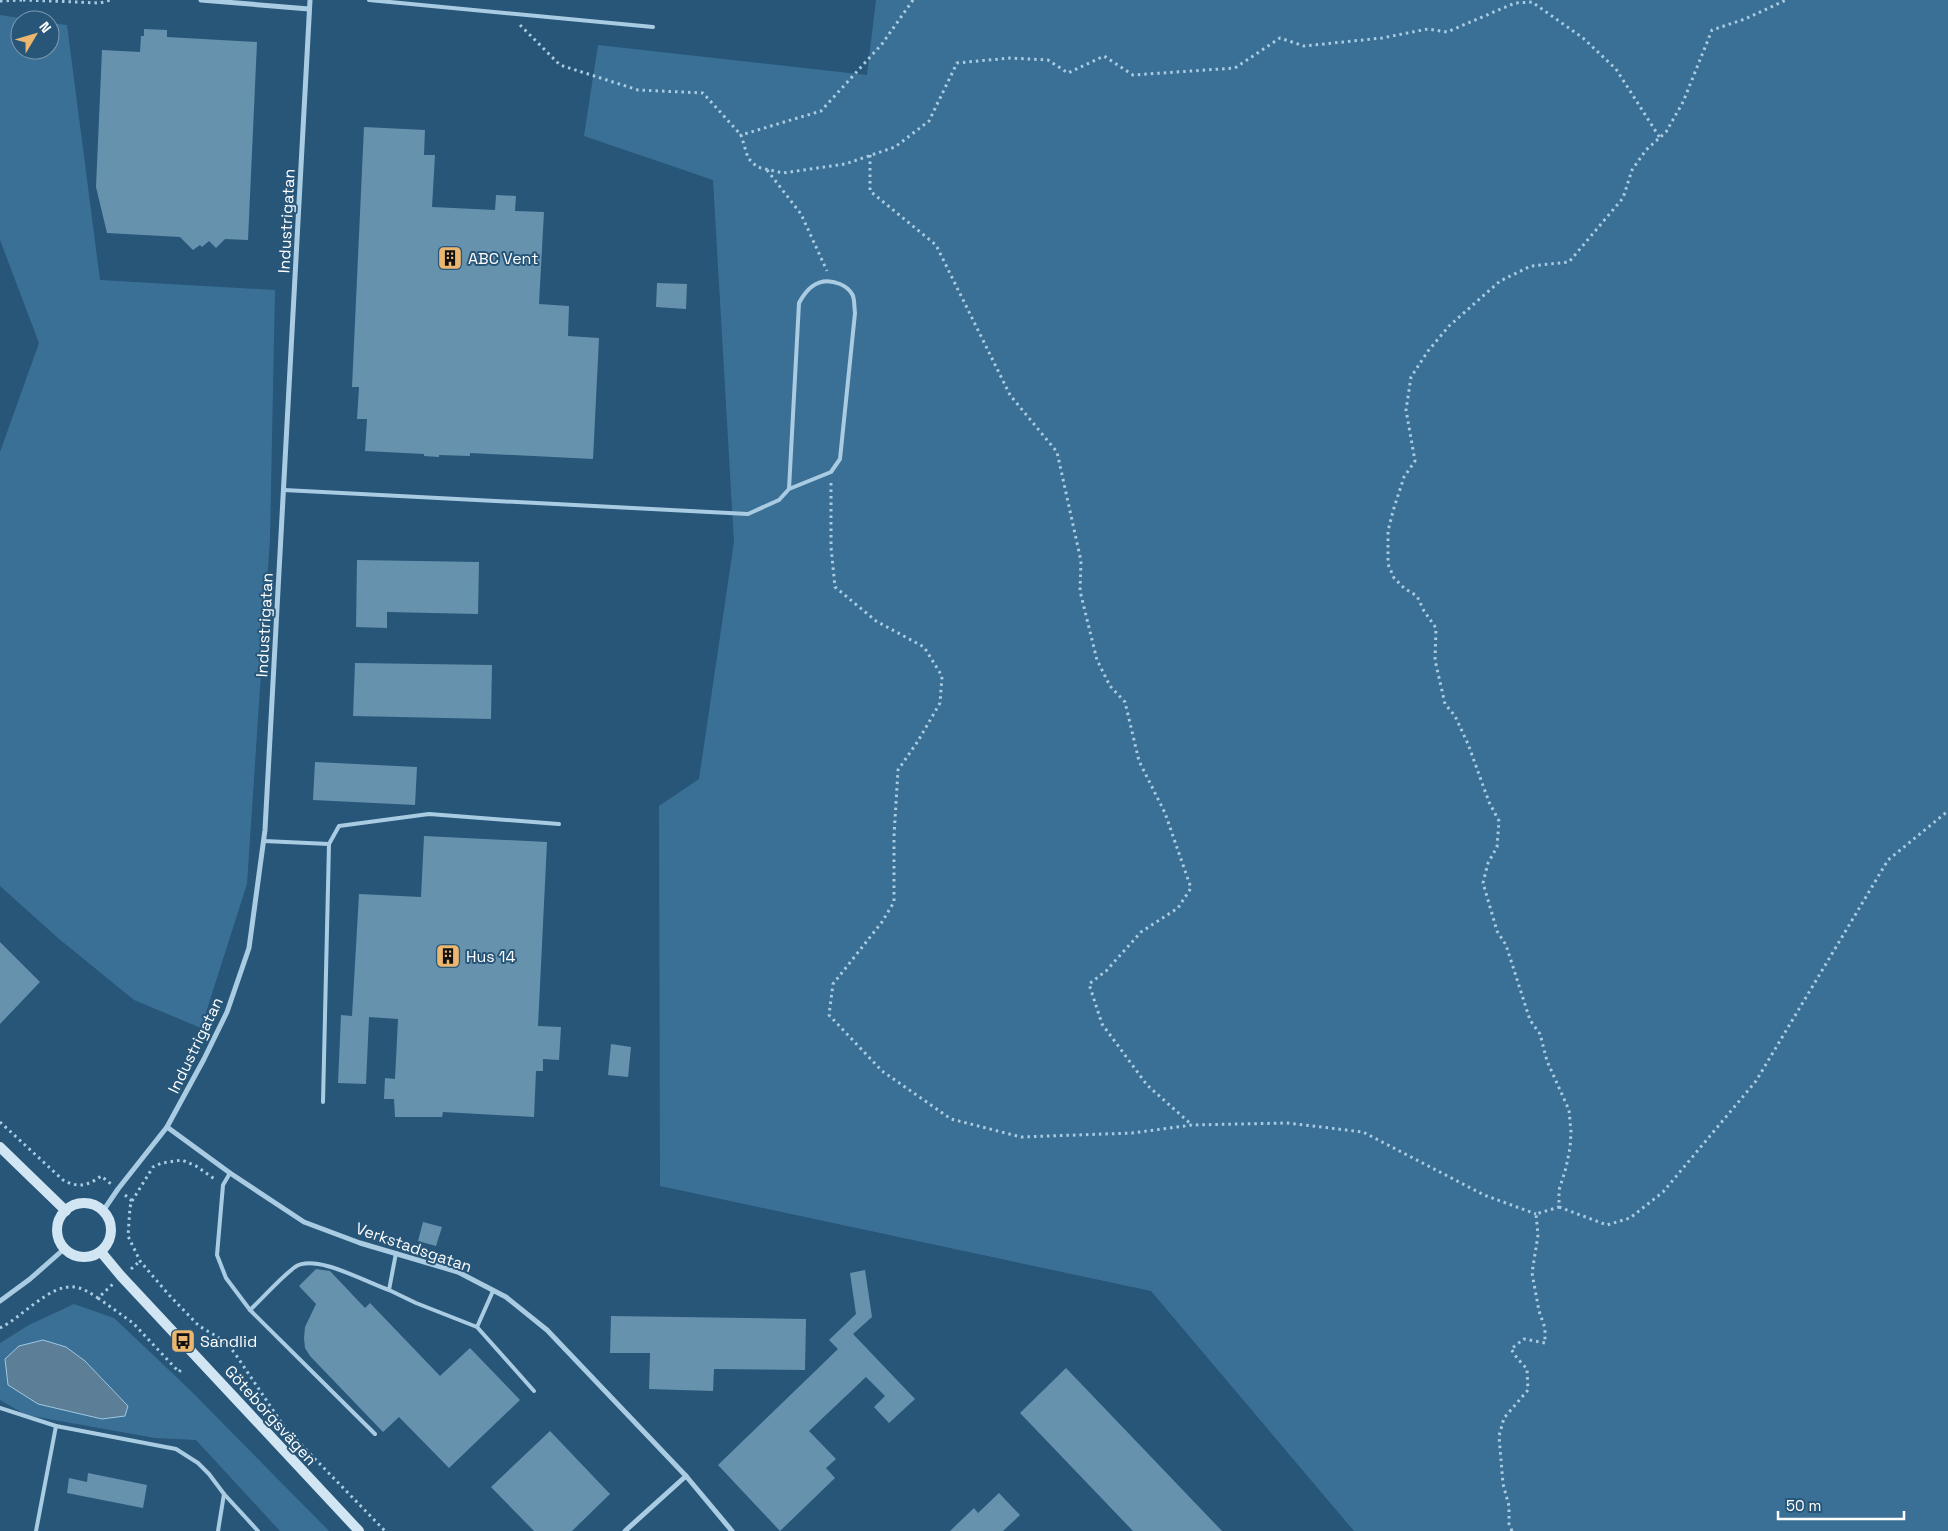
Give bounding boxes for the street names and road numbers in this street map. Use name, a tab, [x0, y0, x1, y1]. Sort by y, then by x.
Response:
street label: Industrigatan	[273, 168, 300, 274]
street label: Industrigatan	[251, 572, 278, 678]
street label: Industrigatan	[163, 994, 228, 1097]
street label: Verkstadsgatan	[353, 1218, 475, 1277]
street label: Göteborgsvägen	[220, 1361, 321, 1470]

